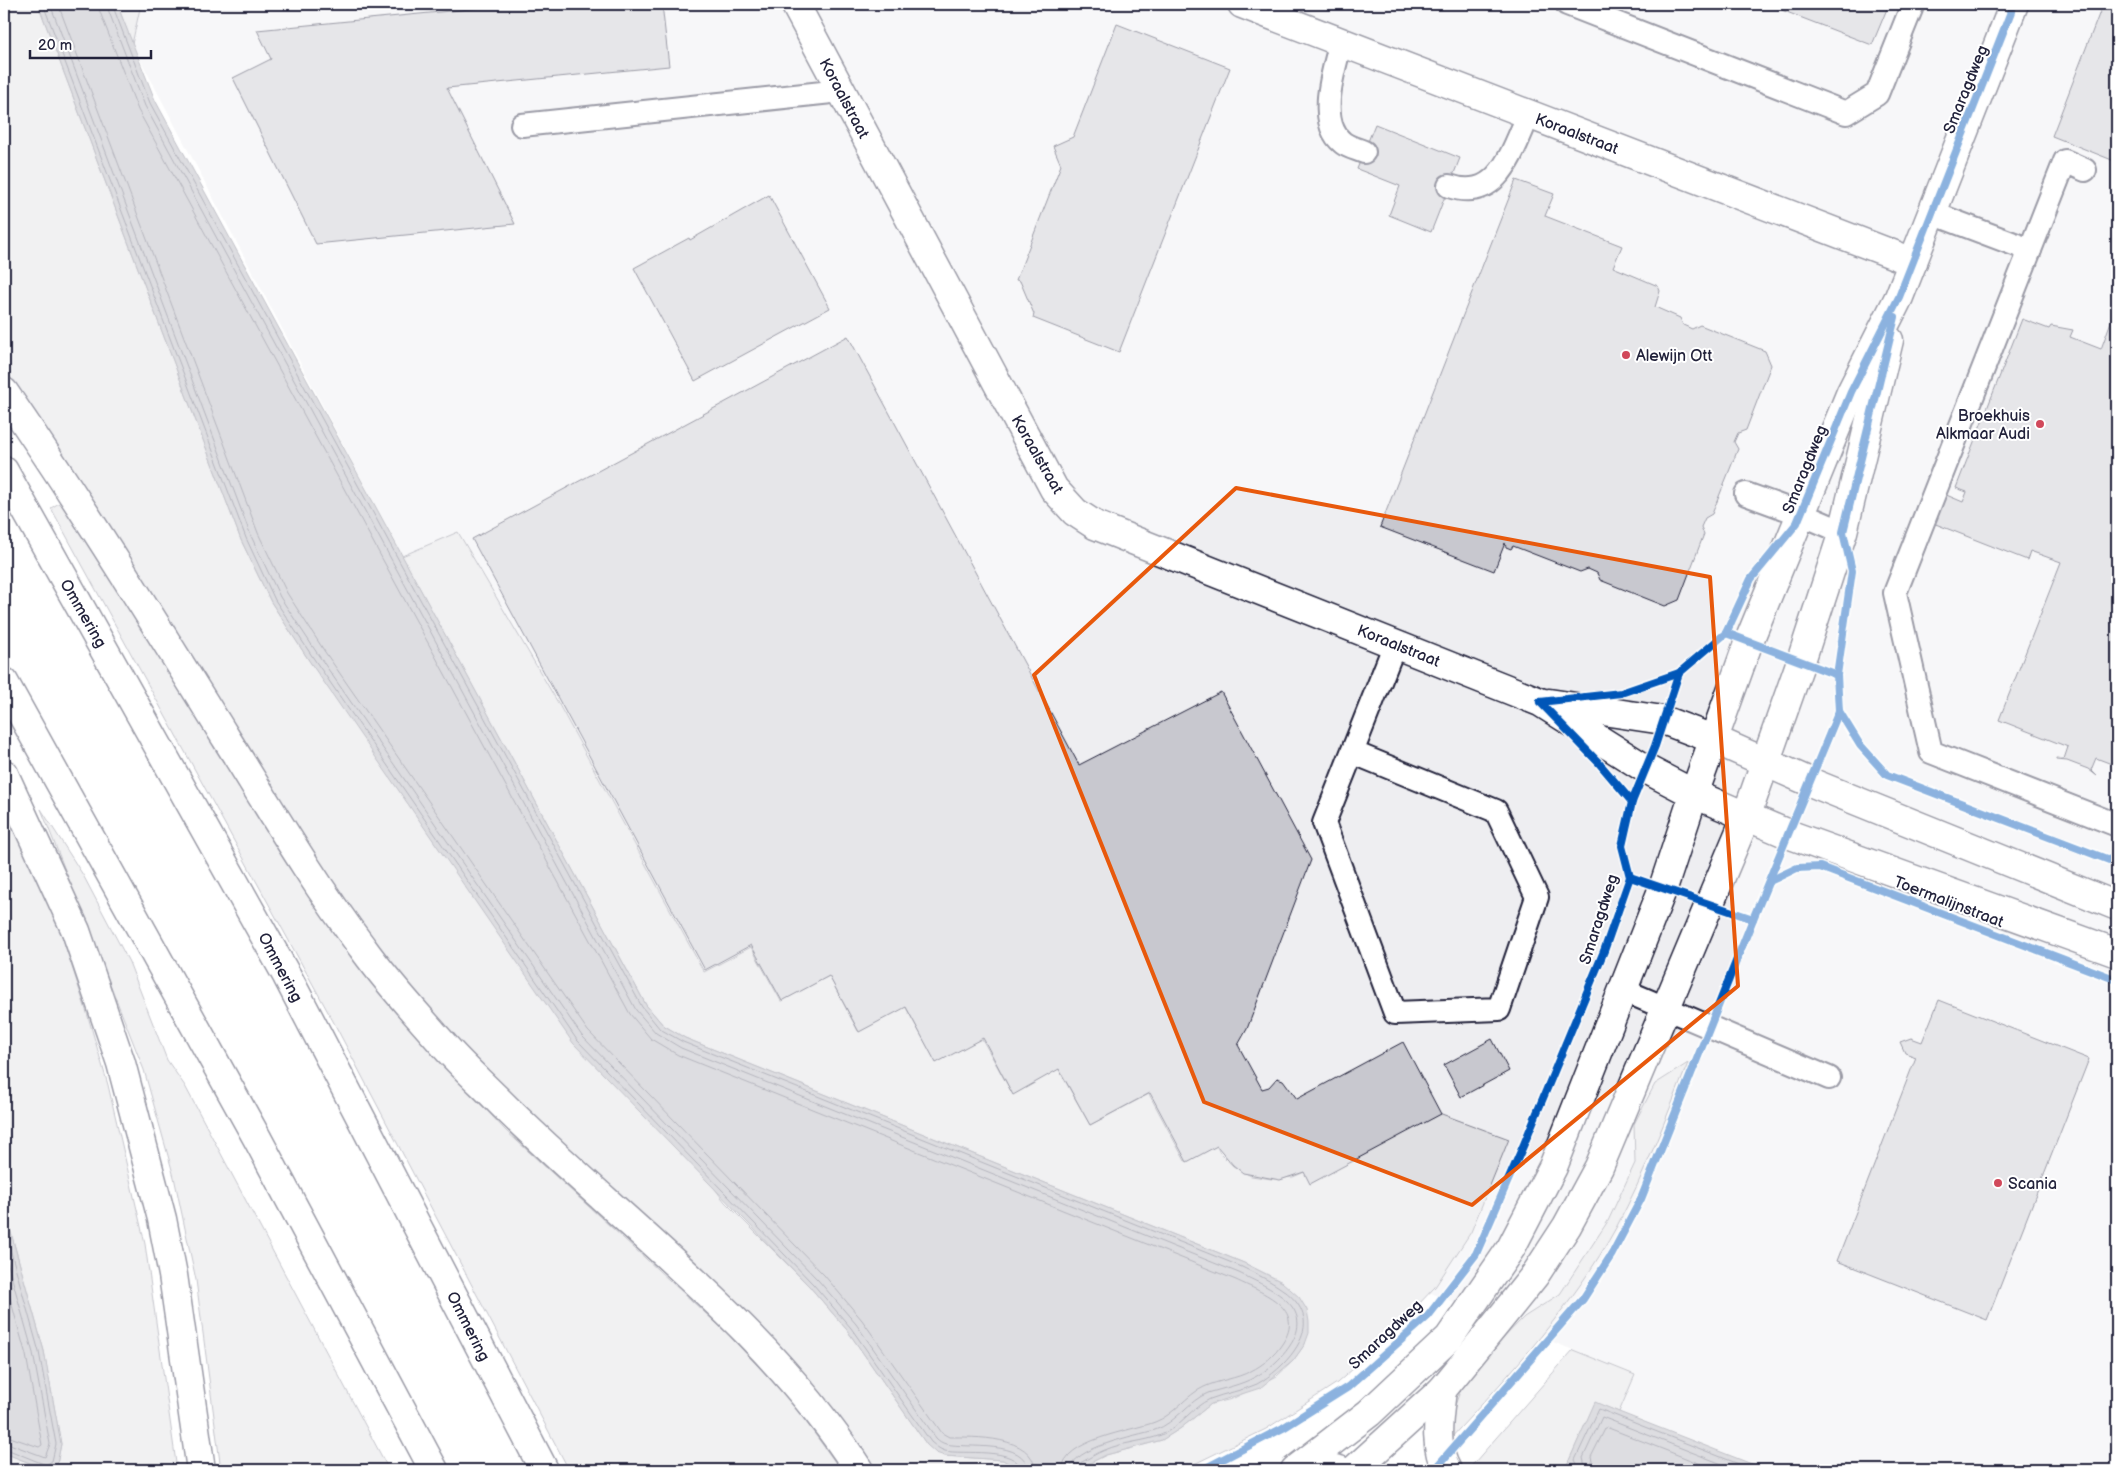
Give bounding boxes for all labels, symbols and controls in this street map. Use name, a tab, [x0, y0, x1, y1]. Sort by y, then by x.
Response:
scale bar	[30, 28, 151, 60]
text: 20 m	[38, 36, 72, 55]
street label: Smaragdweg	[1940, 43, 1993, 137]
street label: Koraalstraat	[815, 56, 873, 142]
street label: Koraalstraat	[1532, 110, 1621, 159]
place label: Alewijn Ott	[1636, 347, 1712, 366]
marker: Alewijn Ott	[1620, 349, 1632, 361]
place label: Broekhuis Alkmaar Audi	[1936, 407, 2030, 444]
street label: Koraalstraat	[1007, 412, 1067, 498]
marker: Broekhuis Alkmaar Audi	[2034, 418, 2046, 430]
street label: Smaragdweg	[1779, 423, 1832, 517]
street label: Ommering	[55, 576, 110, 651]
street label: Koraalstraat	[1354, 621, 1443, 672]
street label: Smaragdweg	[1576, 872, 1623, 967]
street label: Toermalijnstraat	[1891, 873, 2006, 932]
street label: Ommering	[253, 930, 306, 1006]
place label: Scania	[2008, 1175, 2057, 1194]
marker: Scania	[1992, 1177, 2004, 1189]
street label: Ommering	[442, 1289, 493, 1365]
street label: Smaragdweg	[1345, 1296, 1427, 1374]

